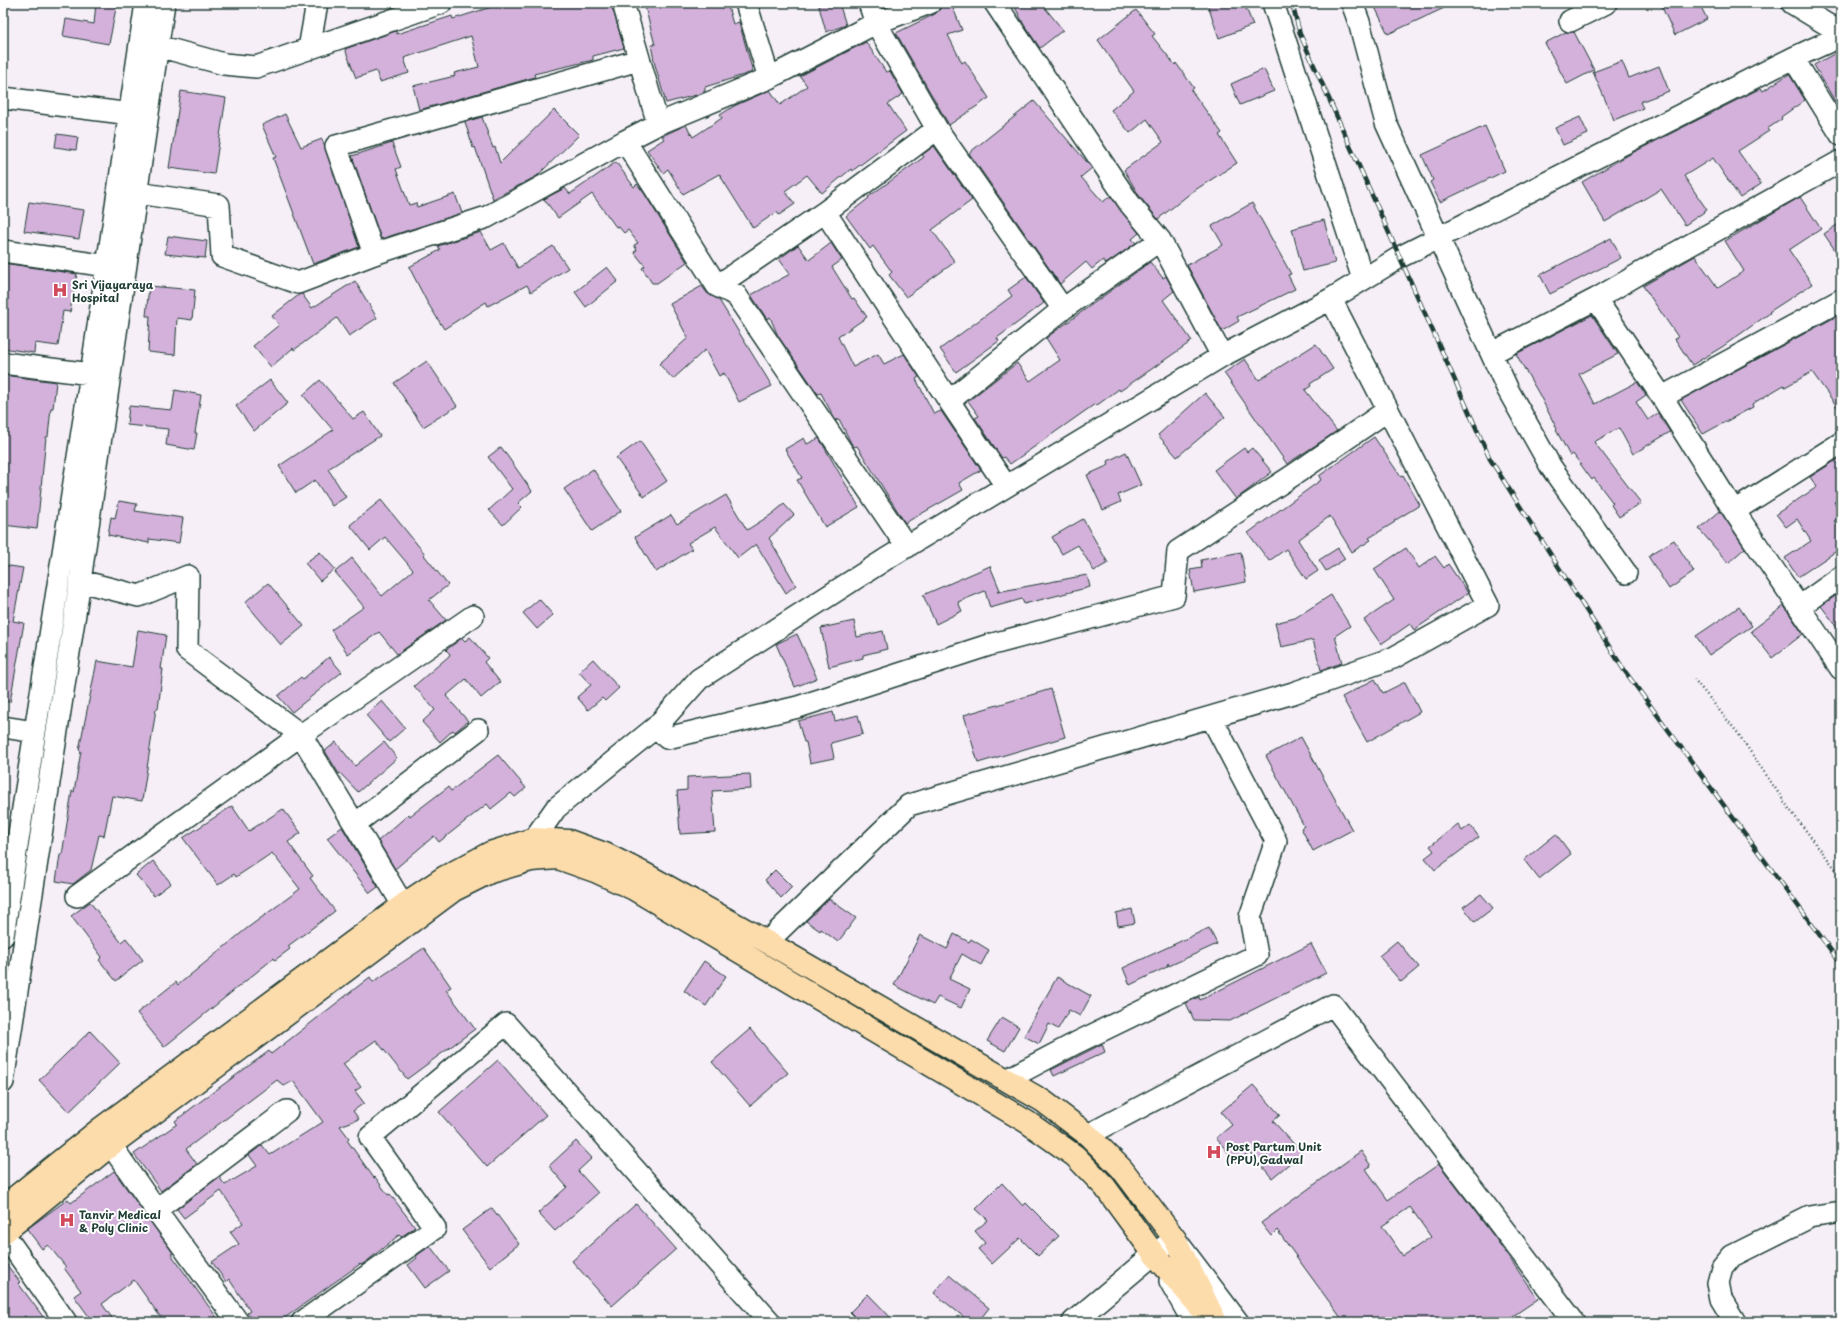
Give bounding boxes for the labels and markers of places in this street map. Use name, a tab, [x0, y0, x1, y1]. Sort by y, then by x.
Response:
place label: Sri Vijayaraya Hospital	[72, 276, 154, 306]
hospital icon: Sri Vijayaraya Hospital	[51, 281, 69, 299]
place label: Post Partum Unit (PPU),Gadwal	[1226, 1138, 1322, 1168]
hospital icon: Post Partum Unit (PPU),Gadwal	[1205, 1143, 1223, 1161]
place label: Tanvir Medical & Poly Clinic	[79, 1206, 161, 1236]
hospital icon: Tanvir Medical & Poly Clinic	[58, 1211, 76, 1229]

